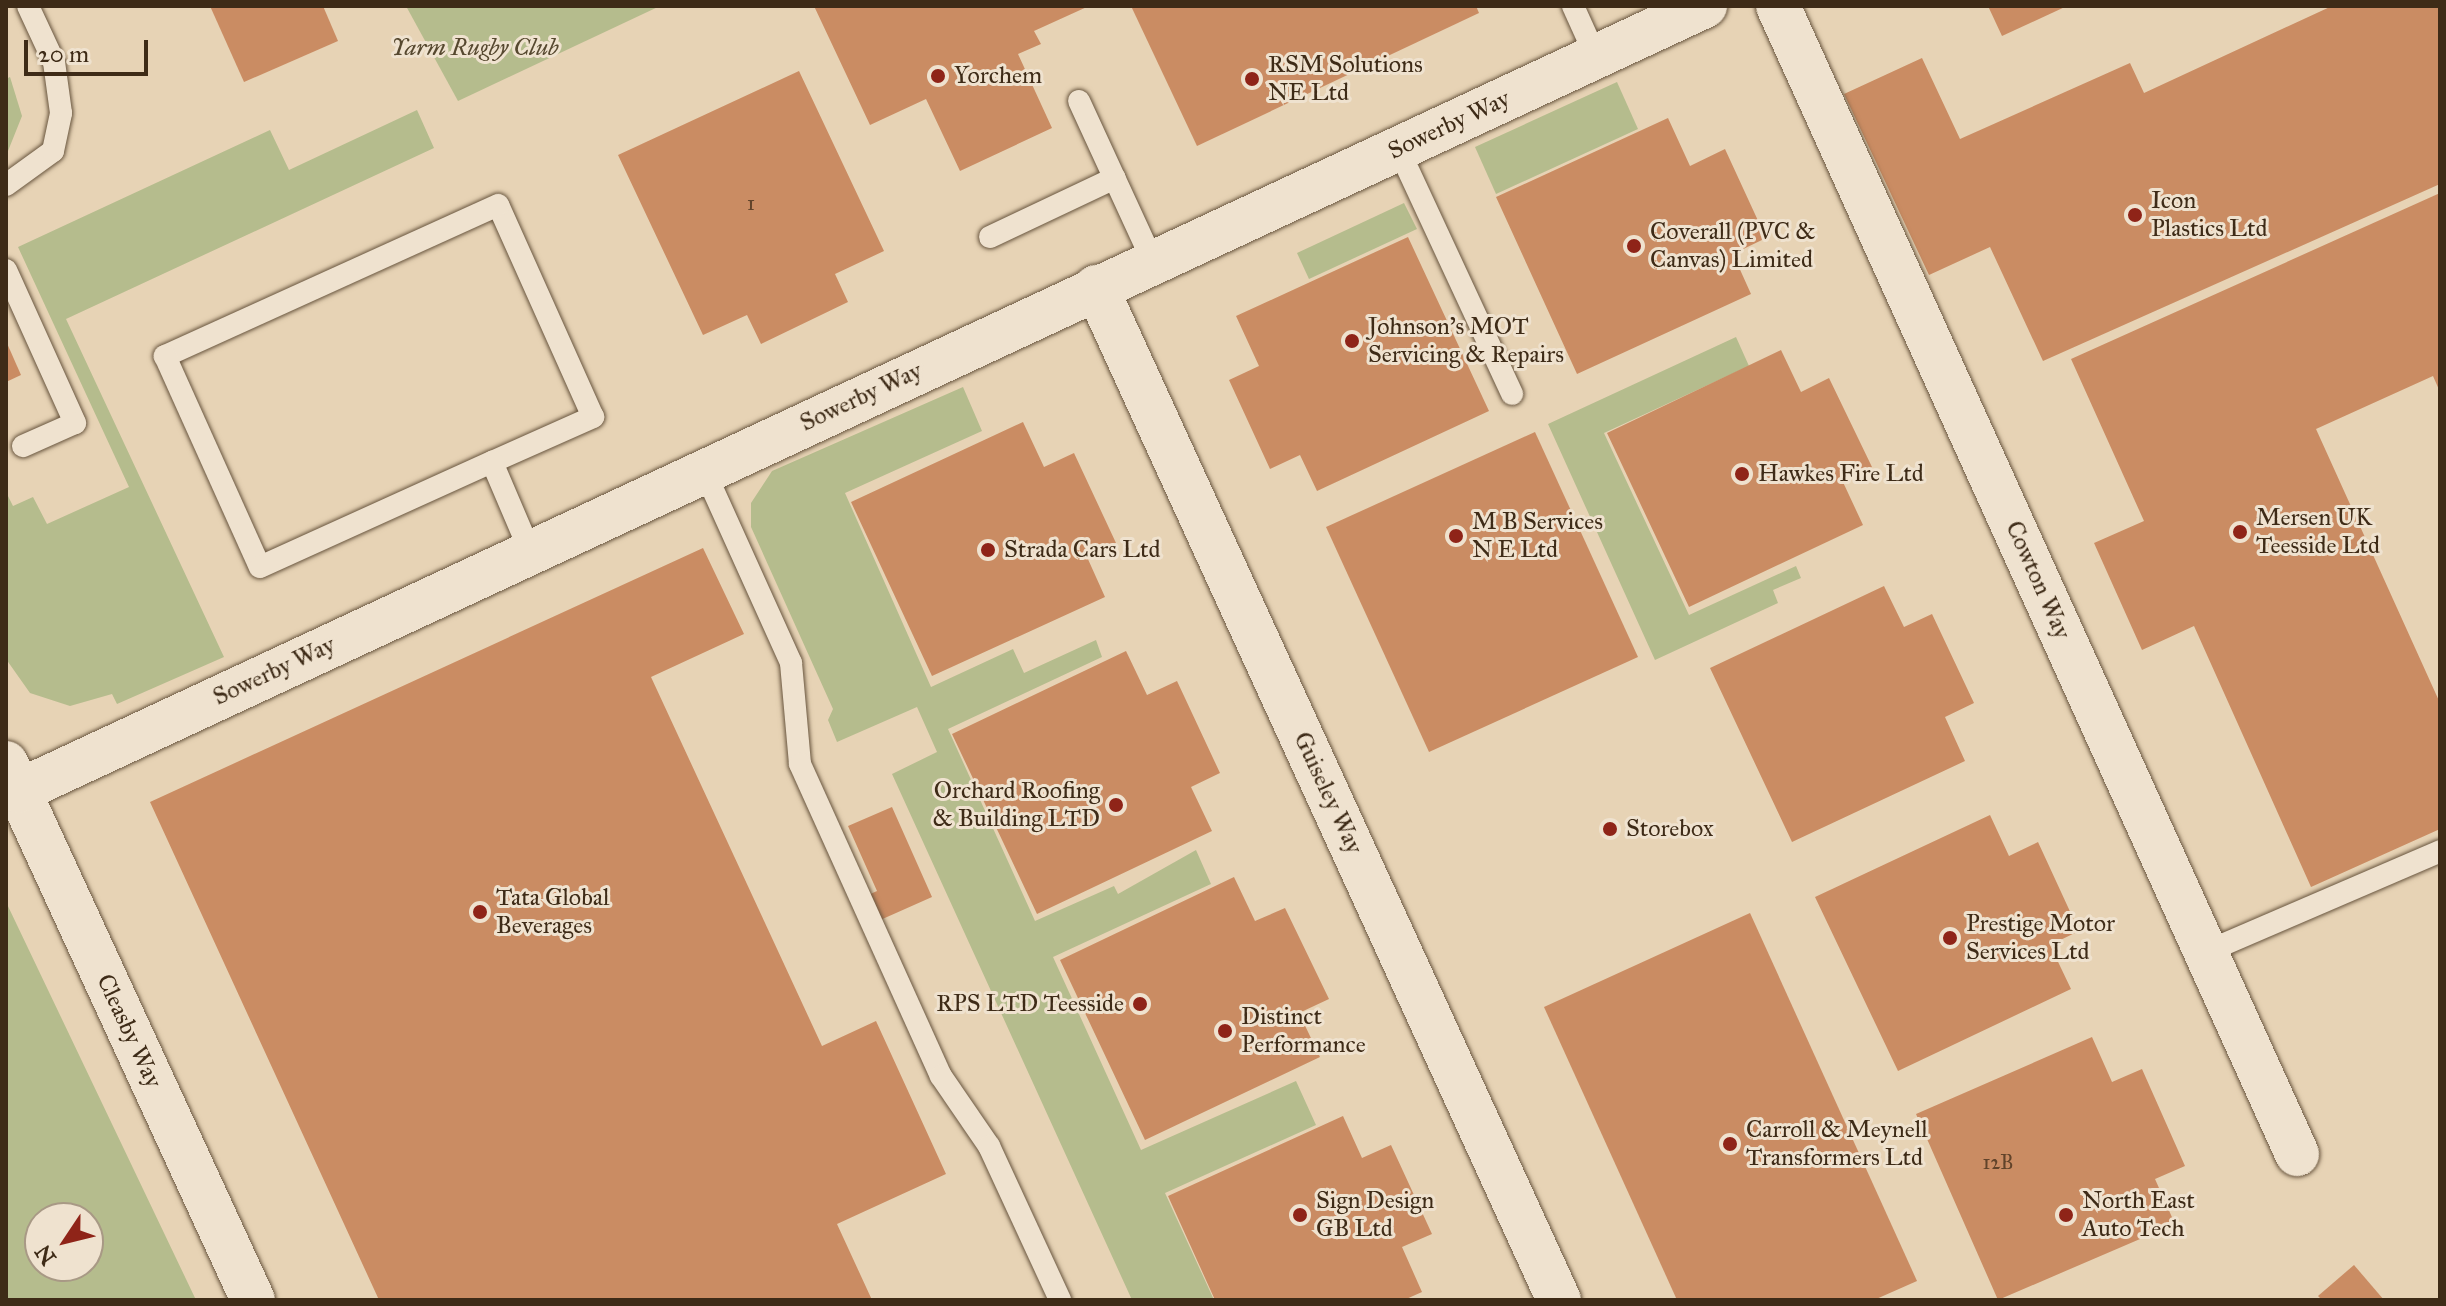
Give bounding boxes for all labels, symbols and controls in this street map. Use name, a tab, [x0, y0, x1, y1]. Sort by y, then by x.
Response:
scale bar	[28, 24, 152, 74]
park label: Yarm Rugby Club	[391, 34, 559, 62]
text: 20 m	[38, 39, 89, 69]
place label: RSM Solutions NE Ltd	[1268, 51, 1423, 107]
place label: Yorchem	[954, 62, 1042, 90]
marker: Yorchem	[929, 67, 947, 85]
marker: RSM Solutions NE Ltd	[1243, 70, 1261, 88]
street label: Sowerby Way	[1384, 84, 1514, 166]
place label: Icon Plastics Ltd	[2151, 187, 2267, 243]
house number: 1	[747, 191, 755, 215]
marker: Icon Plastics Ltd	[2126, 206, 2144, 224]
place label: Coverall (PVC & Canvas) Limited	[1650, 218, 1816, 274]
marker: Coverall (PVC & Canvas) Limited	[1625, 237, 1643, 255]
place label: Johnson's MOT Servicing & Repairs	[1368, 313, 1564, 369]
marker: Johnson's MOT Servicing & Repairs	[1343, 332, 1361, 350]
street label: Sowerby Way	[796, 356, 926, 438]
place label: Hawkes Fire Ltd	[1758, 460, 1924, 488]
marker: Hawkes Fire Ltd	[1733, 465, 1751, 483]
place label: Mersen UK Teesside Ltd	[2256, 504, 2380, 560]
place label: M B Services N E Ltd	[1472, 508, 1603, 564]
street label: Cowton Way	[1999, 517, 2077, 643]
marker: Mersen UK Teesside Ltd	[2231, 523, 2249, 541]
marker: M B Services N E Ltd	[1447, 527, 1465, 545]
place label: Strada Cars Ltd	[1004, 536, 1160, 564]
marker: Strada Cars Ltd	[979, 541, 997, 559]
street label: Sowerby Way	[209, 630, 339, 712]
street label: Guiseley Way	[1287, 728, 1369, 858]
place label: Orchard Roofing & Building LTD	[932, 777, 1100, 833]
marker: Orchard Roofing & Building LTD	[1107, 796, 1125, 814]
place label: Storebox	[1626, 815, 1714, 843]
marker: Storebox	[1601, 820, 1619, 838]
place label: Tata Global Beverages	[496, 884, 609, 940]
marker: Tata Global Beverages	[471, 903, 489, 921]
place label: Prestige Motor Services Ltd	[1966, 910, 2115, 966]
marker: Prestige Motor Services Ltd	[1941, 929, 1959, 947]
street label: Cleasby Way	[90, 970, 168, 1092]
place label: RPS LTD Teesside	[936, 990, 1124, 1018]
marker: RPS LTD Teesside	[1131, 995, 1149, 1013]
place label: Distinct Performance	[1241, 1003, 1366, 1059]
marker: Distinct Performance	[1216, 1022, 1234, 1040]
place label: Carroll & Meynell Transformers Ltd	[1746, 1116, 1928, 1172]
marker: Carroll & Meynell Transformers Ltd	[1721, 1135, 1739, 1153]
house number: 12B	[1983, 1150, 2013, 1174]
place label: Sign Design GB Ltd	[1316, 1187, 1434, 1243]
place label: North East Auto Tech	[2082, 1187, 2195, 1243]
north arrow	[24, 1202, 104, 1282]
marker: Sign Design GB Ltd	[1291, 1206, 1309, 1224]
marker: North East Auto Tech	[2057, 1206, 2075, 1224]
text: N	[29, 1240, 62, 1270]

